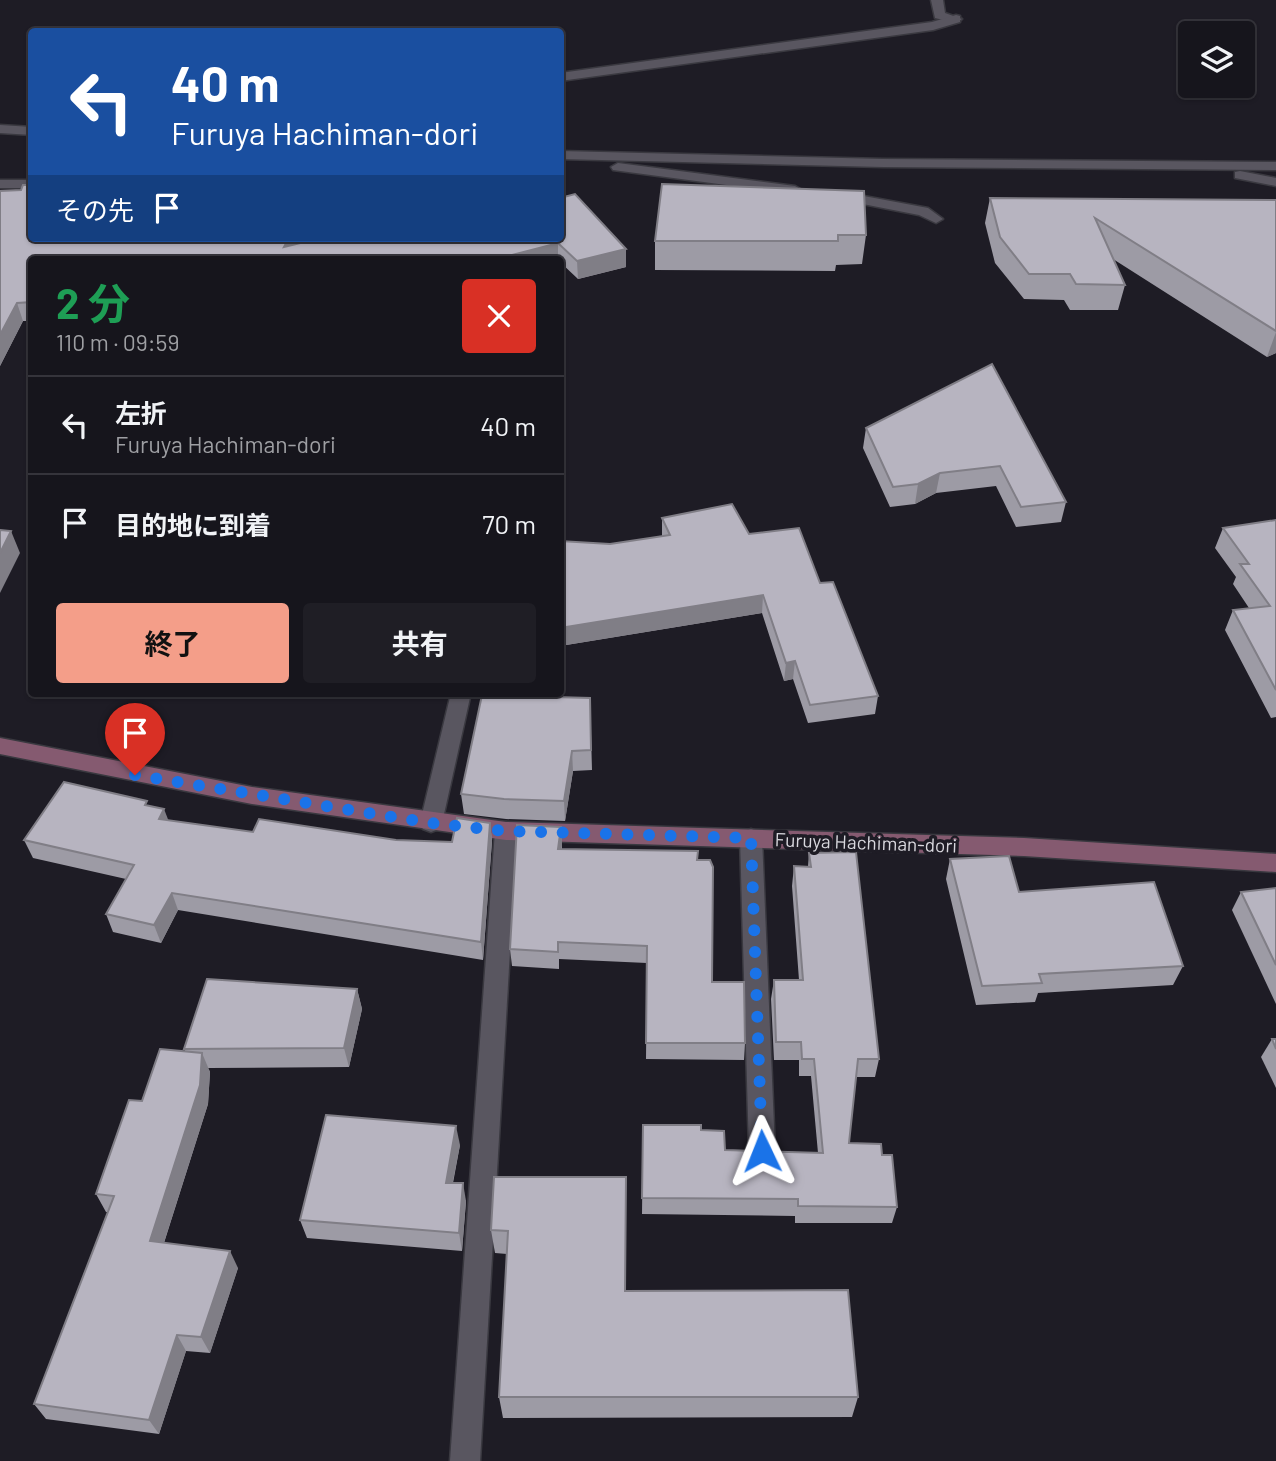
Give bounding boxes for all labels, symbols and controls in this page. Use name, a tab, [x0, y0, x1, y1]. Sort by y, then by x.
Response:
map controls	[1178, 21, 1255, 98]
button: layers	[1178, 21, 1255, 98]
text: 40 m	[171, 53, 279, 112]
icon: left	[56, 56, 147, 147]
text: Furuya Hachiman-dori	[171, 113, 478, 151]
icon: arrive	[148, 189, 186, 227]
text: その先	[56, 194, 134, 225]
text: 2 分	[56, 277, 130, 327]
button: close	[462, 279, 536, 353]
text: 110 m · 09:59	[56, 328, 179, 356]
text: 左折	[115, 397, 167, 428]
icon: left	[56, 406, 94, 444]
text: 40 m	[480, 410, 536, 441]
text: Furuya Hachiman-dori	[115, 430, 336, 458]
icon: arrive	[56, 504, 94, 542]
text: 70 m	[482, 508, 536, 539]
text: 目的地に到着	[115, 509, 271, 540]
button: 終了	[56, 603, 289, 683]
button: 共有	[303, 603, 536, 683]
pin	[105, 703, 165, 775]
icon: arrive	[116, 714, 154, 752]
street label: Furuya Hachiman-dori	[774, 827, 958, 857]
position arrow	[725, 1114, 799, 1188]

